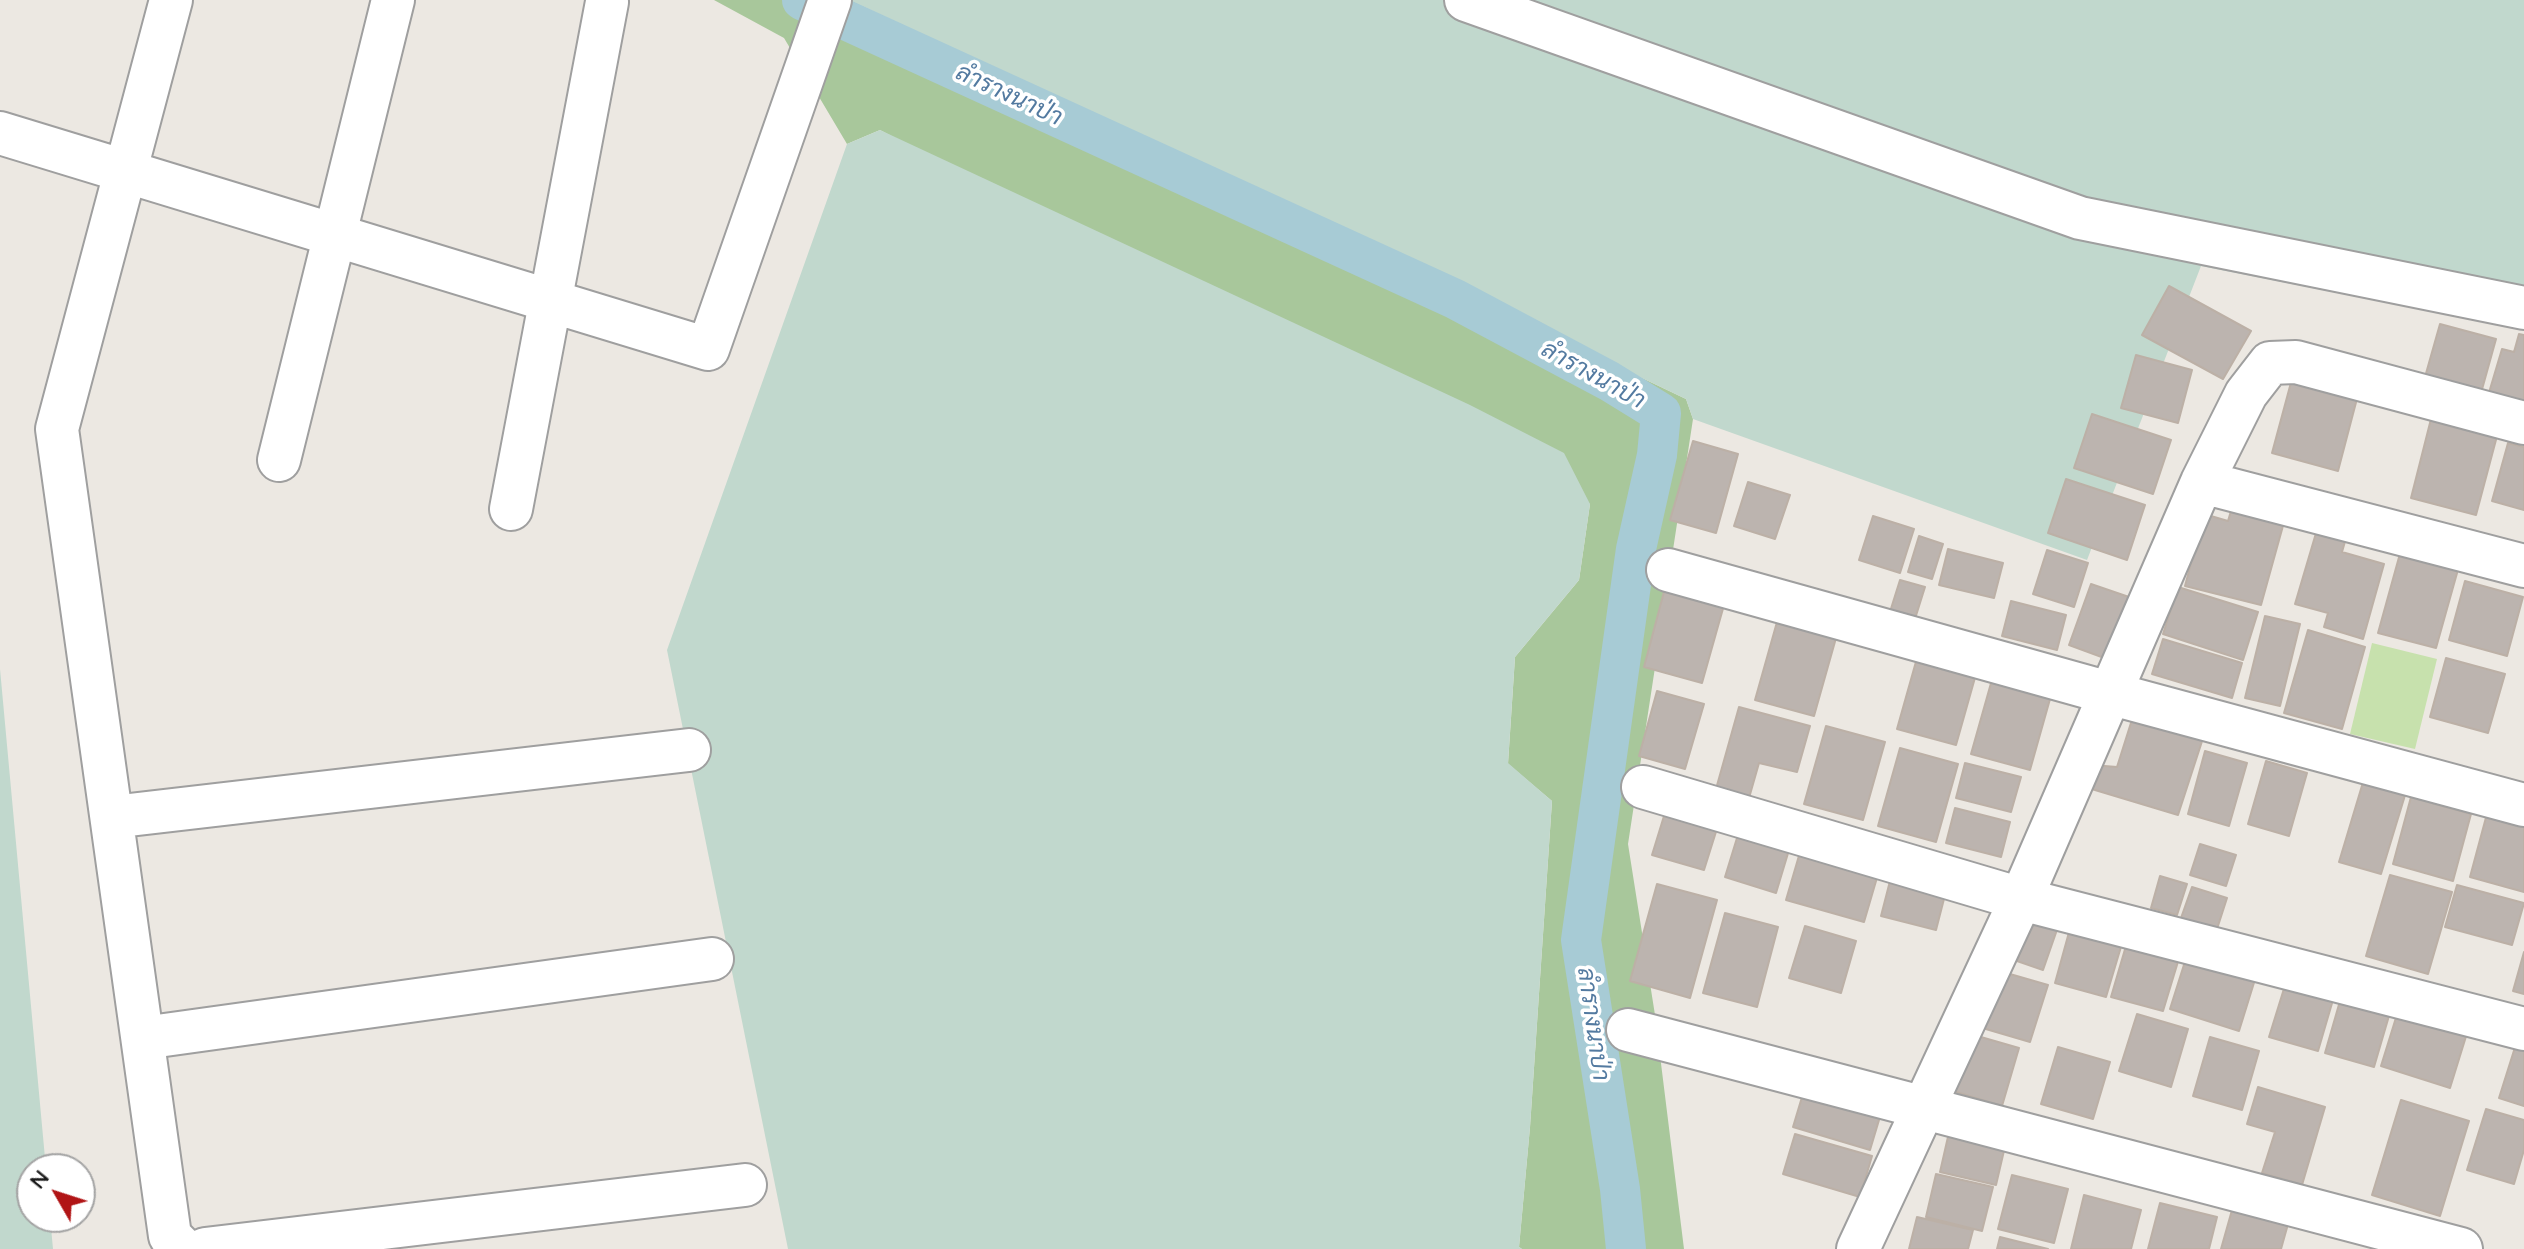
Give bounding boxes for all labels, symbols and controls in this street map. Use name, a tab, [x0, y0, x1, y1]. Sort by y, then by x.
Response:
water label: ลำรางนาป่า	[951, 58, 1067, 132]
water label: ลำรางนาป่า	[1536, 335, 1650, 415]
water label: ลำรางนาป่า	[1571, 966, 1615, 1082]
north arrow	[16, 1153, 96, 1233]
text: N	[23, 1164, 55, 1194]

